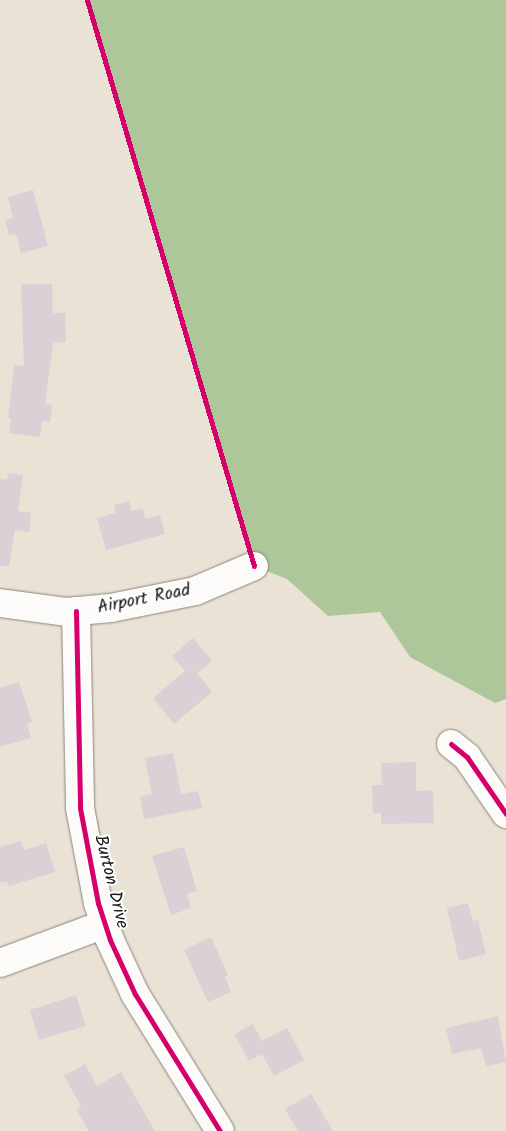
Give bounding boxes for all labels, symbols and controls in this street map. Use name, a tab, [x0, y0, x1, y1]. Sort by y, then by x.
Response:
street label: Airport Road	[96, 580, 192, 620]
street label: Burton Drive	[88, 833, 132, 931]

